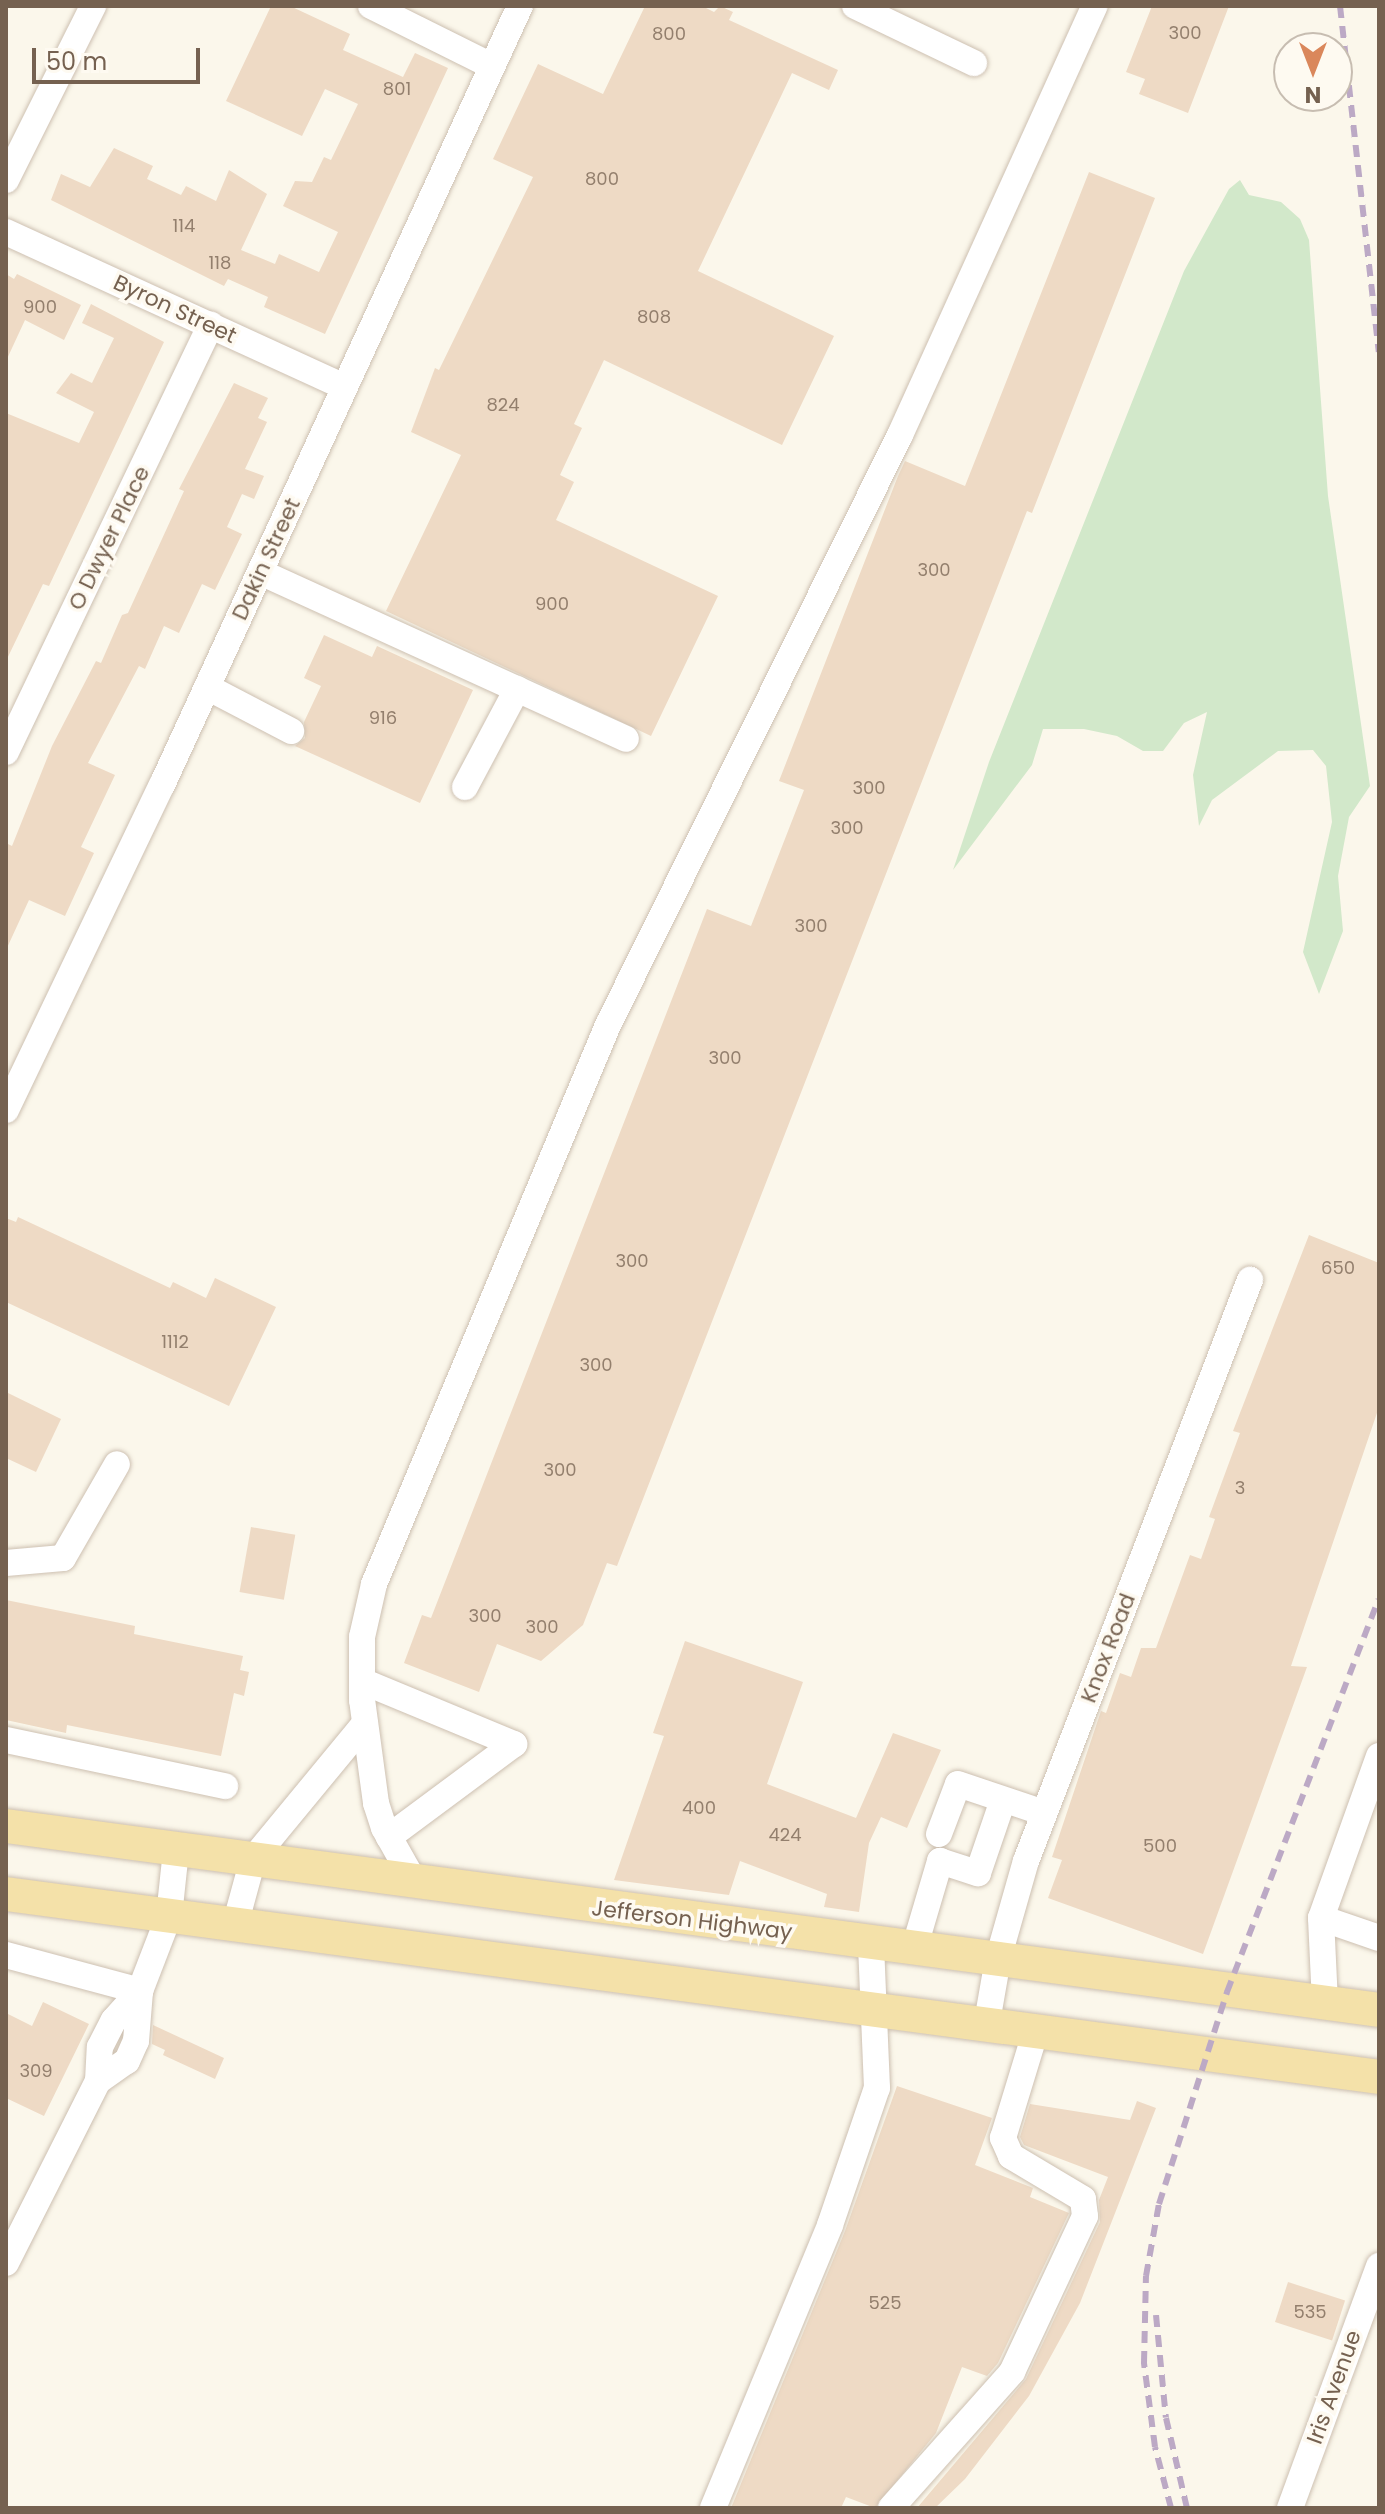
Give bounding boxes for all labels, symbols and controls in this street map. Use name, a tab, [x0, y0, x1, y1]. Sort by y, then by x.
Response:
house number: 300	[1168, 22, 1202, 44]
house number: 800	[652, 23, 686, 45]
scale bar	[36, 32, 204, 82]
north arrow	[1273, 32, 1353, 112]
text: 50 m	[46, 45, 107, 78]
house number: 801	[383, 78, 411, 100]
text: N	[1305, 79, 1321, 110]
house number: 800	[585, 168, 619, 190]
house number: 114	[173, 215, 195, 237]
house number: 118	[209, 252, 231, 274]
street label: Byron Street	[109, 269, 241, 349]
house number: 900	[23, 296, 57, 318]
house number: 808	[637, 306, 671, 328]
house number: 824	[486, 394, 520, 416]
street label: O Dwyer Place	[63, 462, 155, 614]
street label: Dakin Street	[226, 494, 306, 624]
house number: 300	[917, 559, 951, 581]
house number: 900	[535, 593, 569, 615]
house number: 916	[369, 707, 397, 729]
house number: 300	[852, 777, 886, 799]
house number: 300	[830, 817, 864, 839]
house number: 300	[794, 915, 828, 937]
house number: 300	[708, 1047, 742, 1069]
house number: 300	[615, 1250, 649, 1272]
house number: 650	[1321, 1257, 1355, 1279]
house number: 1112	[161, 1331, 189, 1353]
house number: 300	[579, 1354, 613, 1376]
house number: 300	[543, 1459, 577, 1481]
house number: 3	[1235, 1477, 1245, 1499]
street label: Knox Road	[1075, 1590, 1141, 1706]
house number: 300	[468, 1605, 502, 1627]
house number: 300	[525, 1616, 559, 1638]
house number: 400	[682, 1797, 716, 1819]
house number: 424	[769, 1824, 801, 1846]
house number: 500	[1143, 1835, 1177, 1857]
street label: Jefferson Highway	[590, 1895, 794, 1945]
house number: 309	[19, 2060, 53, 2082]
house number: 525	[869, 2292, 901, 2314]
house number: 535	[1293, 2301, 1327, 2323]
street label: Iris Avenue	[1301, 2327, 1367, 2447]

